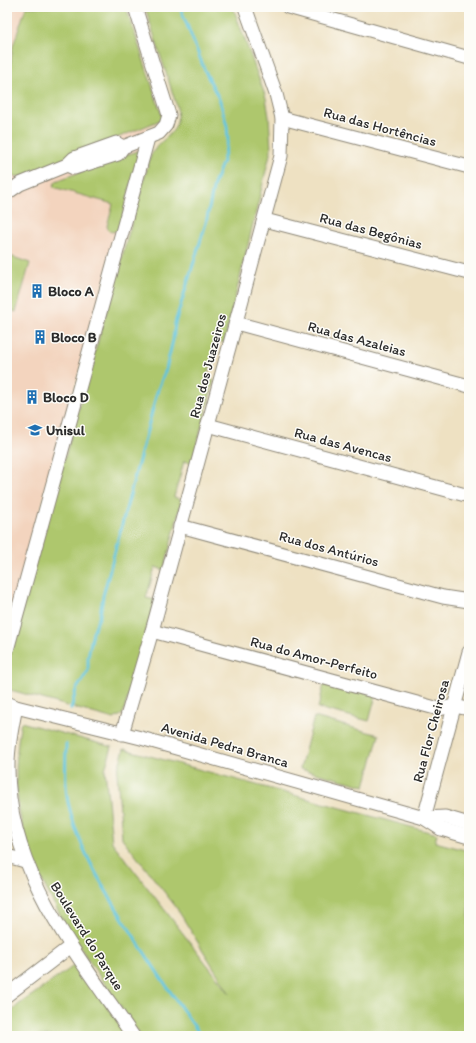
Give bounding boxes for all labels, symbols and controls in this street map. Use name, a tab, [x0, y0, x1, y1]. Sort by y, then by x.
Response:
street label: Rua das Hortências	[322, 104, 438, 150]
street label: Rua das Begônias	[318, 209, 424, 253]
building icon: Bloco A	[29, 283, 45, 299]
place label: Bloco A	[48, 283, 95, 300]
street label: Rua dos Juazeiros	[186, 312, 230, 420]
street label: Rua das Azaleias	[306, 318, 408, 360]
building icon: Bloco B	[32, 329, 48, 345]
place label: Bloco B	[51, 329, 97, 346]
building icon: Bloco D	[24, 389, 40, 405]
place label: Bloco D	[43, 389, 89, 406]
school or university icon: Unisul	[27, 422, 43, 438]
place label: Unisul	[46, 422, 86, 439]
street label: Rua das Avencas	[292, 424, 394, 466]
street label: Rua dos Antúrios	[277, 528, 381, 570]
street label: Rua do Amor-Perfeito	[249, 633, 379, 683]
street label: Rua Flor Cheirosa	[409, 677, 453, 784]
street label: Avenida Pedra Branca	[159, 719, 291, 771]
street label: Boulevard do Parque	[47, 879, 127, 994]

